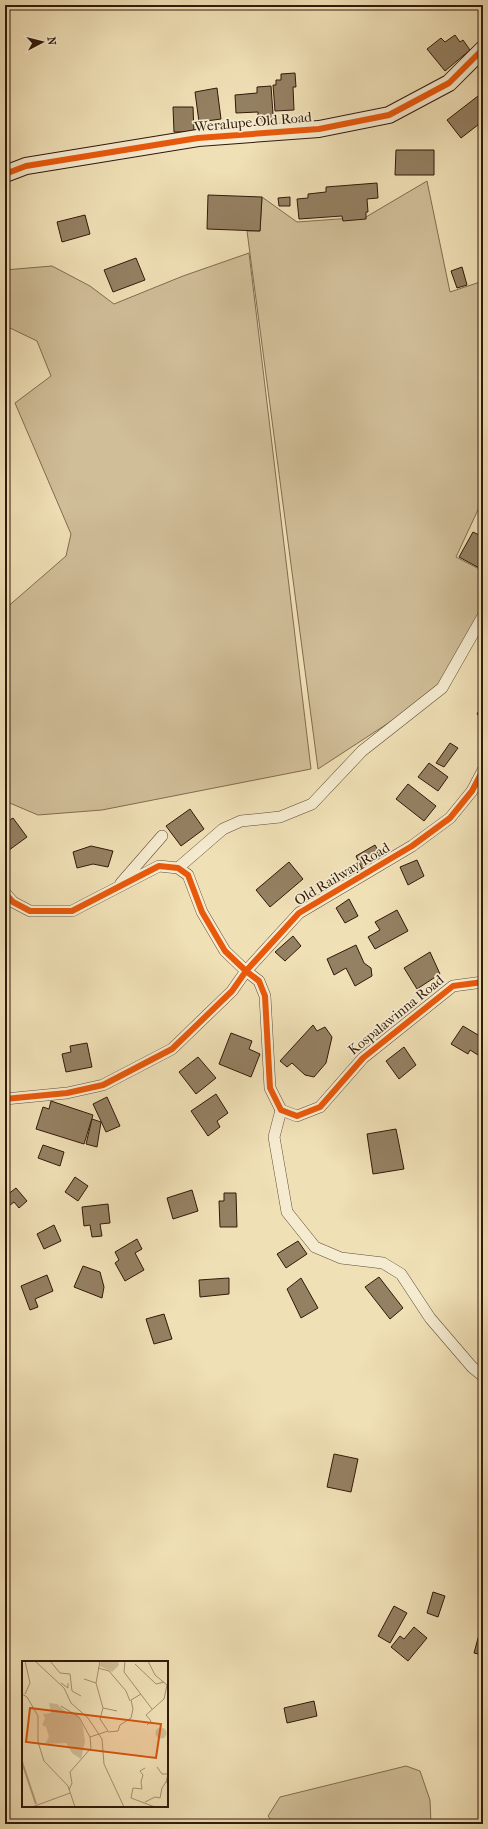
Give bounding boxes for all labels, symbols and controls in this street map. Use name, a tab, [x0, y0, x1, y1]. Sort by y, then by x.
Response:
north arrow	[22, 22, 62, 62]
text: N	[44, 36, 58, 46]
street label: Weralupe Old Road	[192, 108, 313, 136]
street label: Old Railway Road	[291, 839, 393, 909]
street label: Kospalawinna Road	[345, 971, 447, 1059]
inset map	[22, 1661, 168, 1807]

